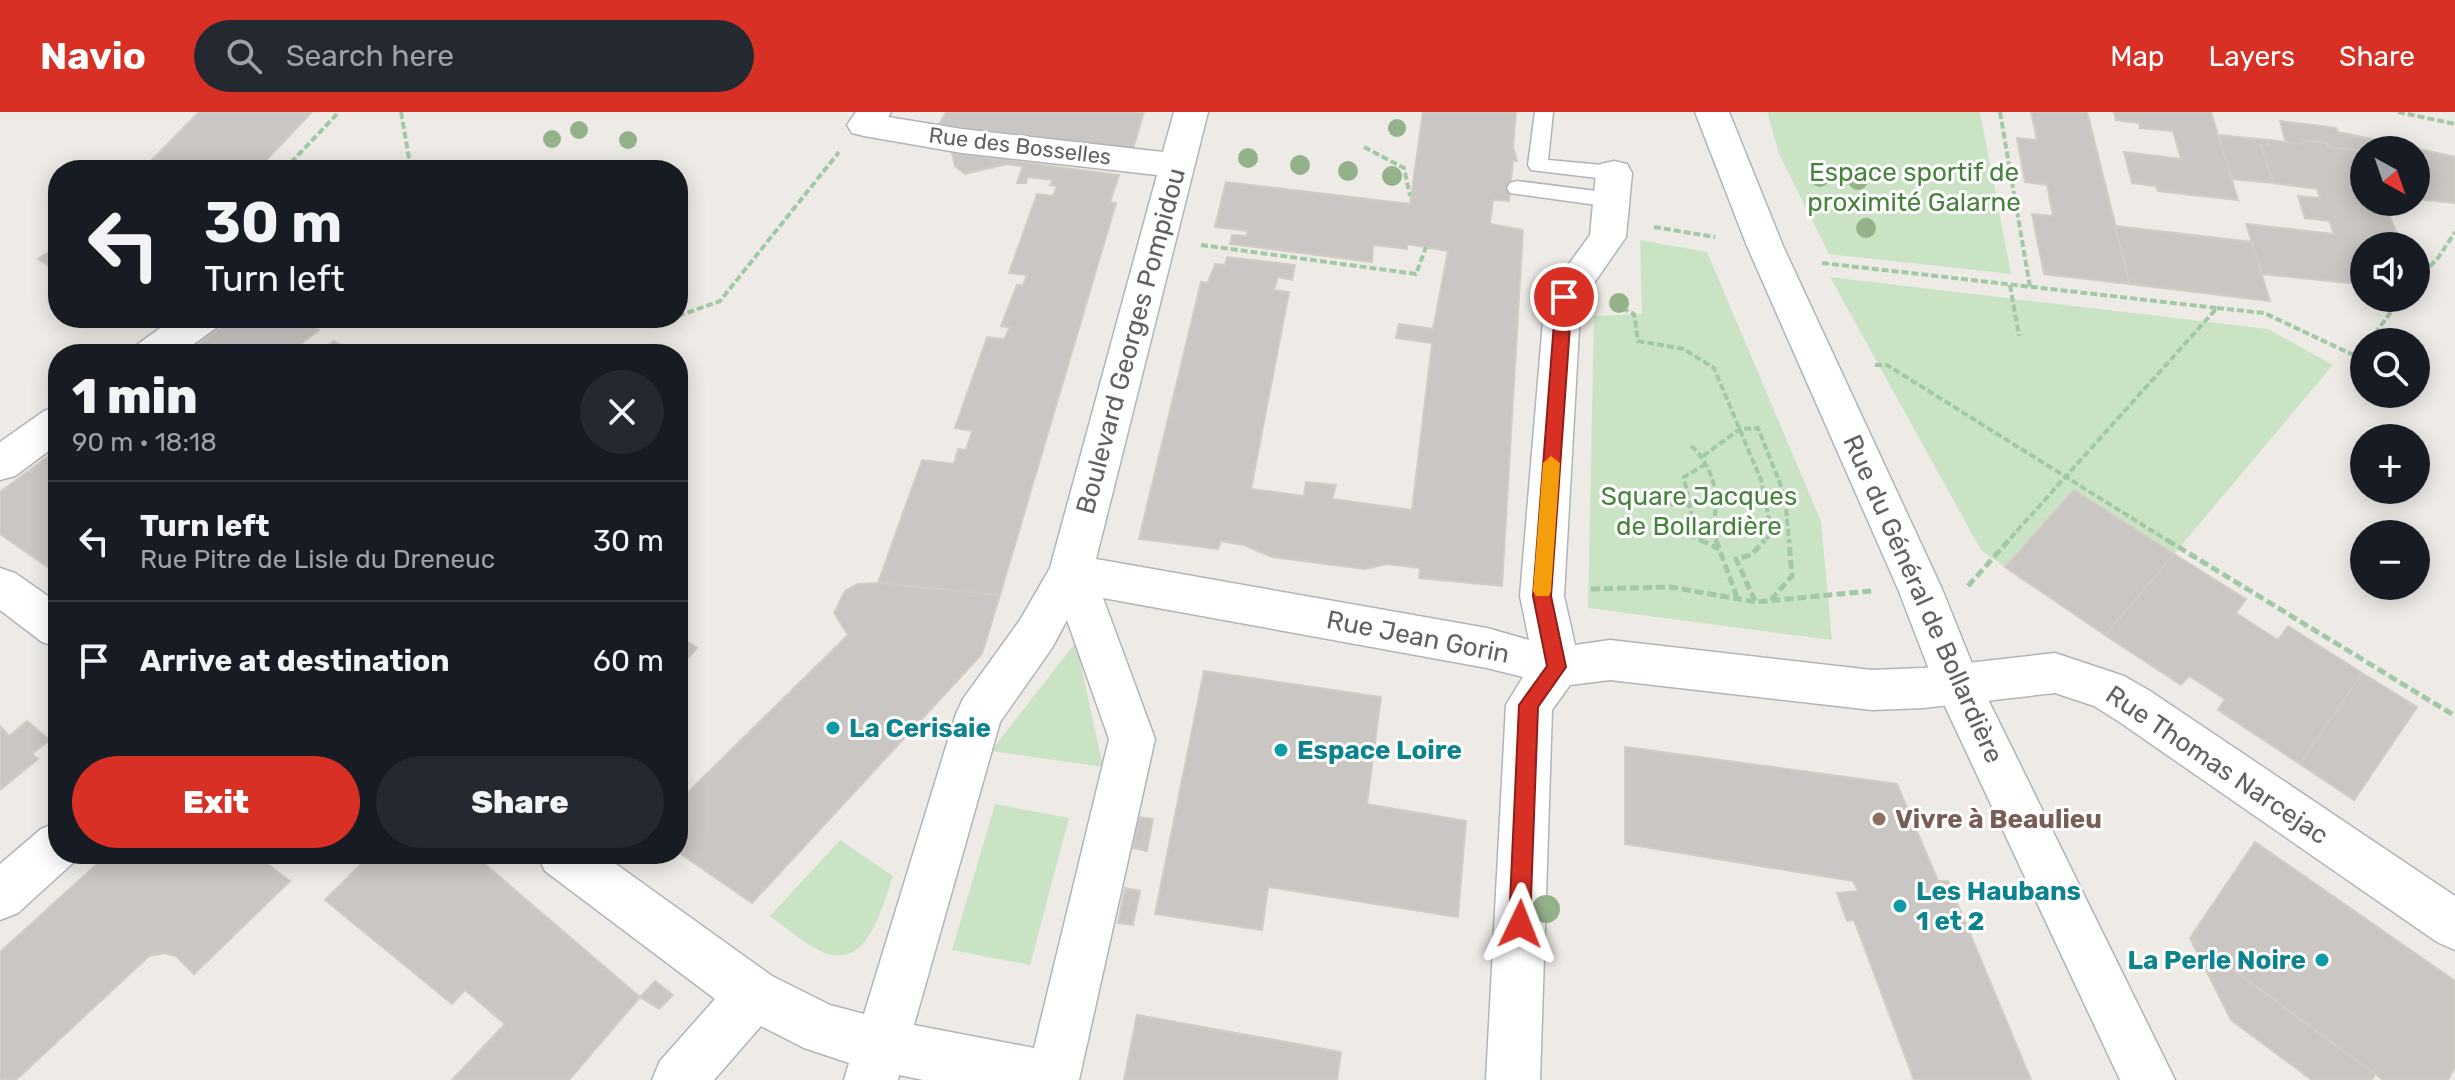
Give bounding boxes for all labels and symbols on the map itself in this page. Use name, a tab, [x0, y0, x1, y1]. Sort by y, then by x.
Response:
street label: Rue des Bosselles	[927, 121, 1113, 171]
north arrow	[2350, 136, 2430, 216]
park label: Espace sportif de proximité Galarne	[1807, 157, 2021, 218]
street label: Boulevard Georges Pompidou	[1070, 165, 1192, 517]
pin	[1530, 263, 1598, 331]
street label: Rue du Général de Bollardière	[1836, 430, 2010, 768]
park label: Square Jacques de Bollardière	[1601, 481, 1797, 542]
street label: Rue Jean Gorin	[1324, 604, 1512, 670]
street label: Rue Thomas Narcejac	[2100, 679, 2334, 851]
place label: La Cerisaie	[849, 713, 991, 744]
marker: La Cerisaie	[824, 719, 842, 737]
place label: Espace Loire	[1297, 735, 1462, 766]
marker: Espace Loire	[1272, 741, 1290, 759]
place label: Vivre à Beaulieu	[1895, 804, 2102, 835]
marker: Vivre à Beaulieu	[1870, 810, 1888, 828]
place label: Les Haubans 1 et 2	[1916, 876, 2081, 937]
position arrow	[1478, 882, 1562, 966]
marker: Les Haubans 1 et 2	[1891, 897, 1909, 915]
place label: La Perle Noire	[2127, 945, 2306, 976]
marker: La Perle Noire	[2313, 951, 2331, 969]

